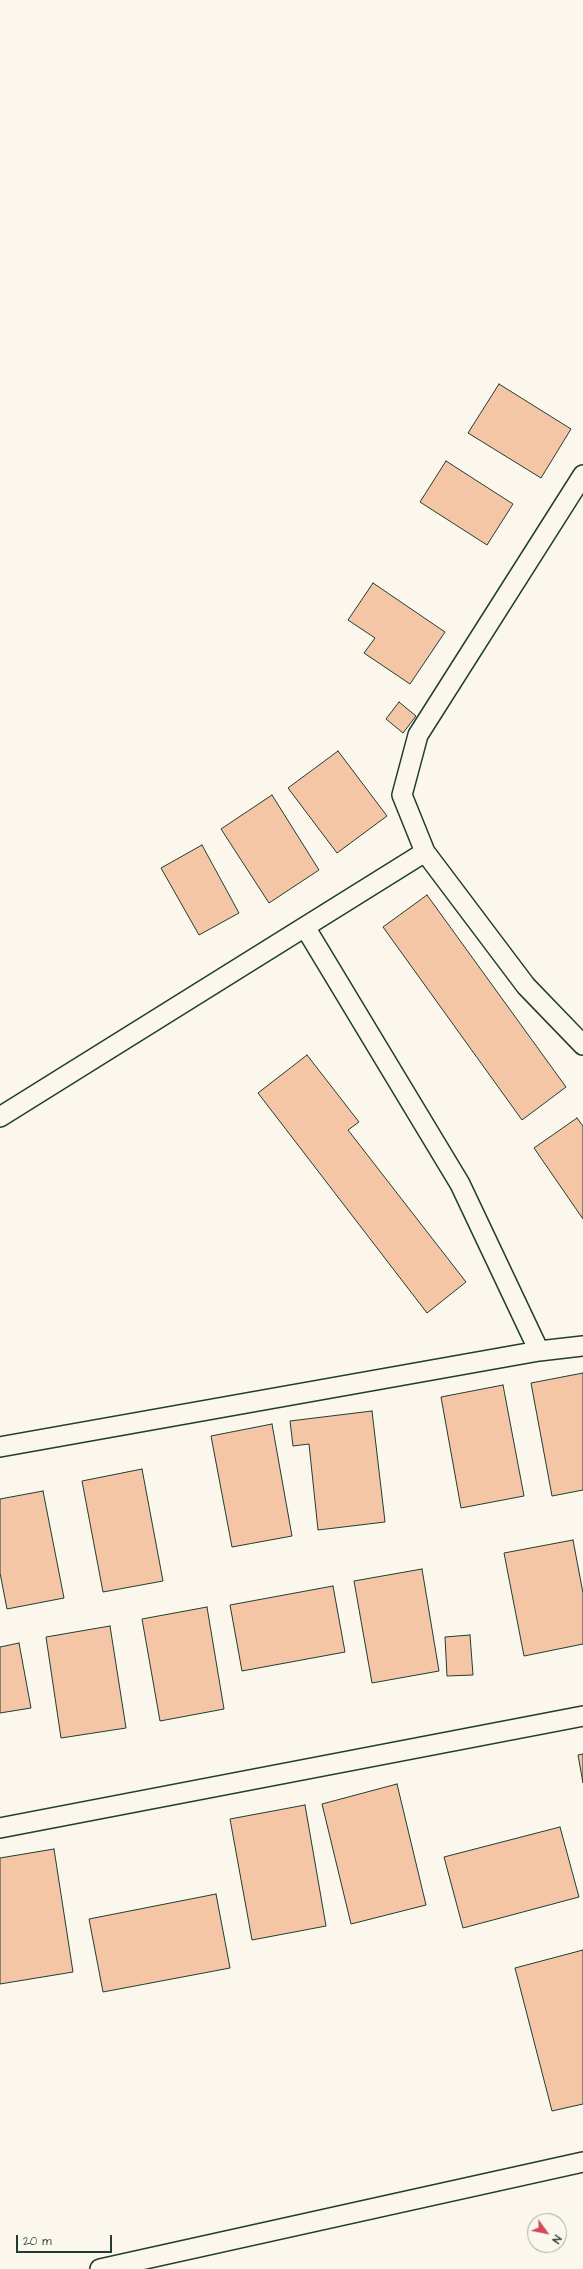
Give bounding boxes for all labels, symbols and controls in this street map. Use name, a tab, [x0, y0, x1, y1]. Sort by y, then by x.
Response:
north arrow	[527, 2213, 567, 2253]
scale bar	[18, 2227, 114, 2253]
text: N	[548, 2232, 565, 2246]
text: 20 m	[23, 2233, 52, 2250]

